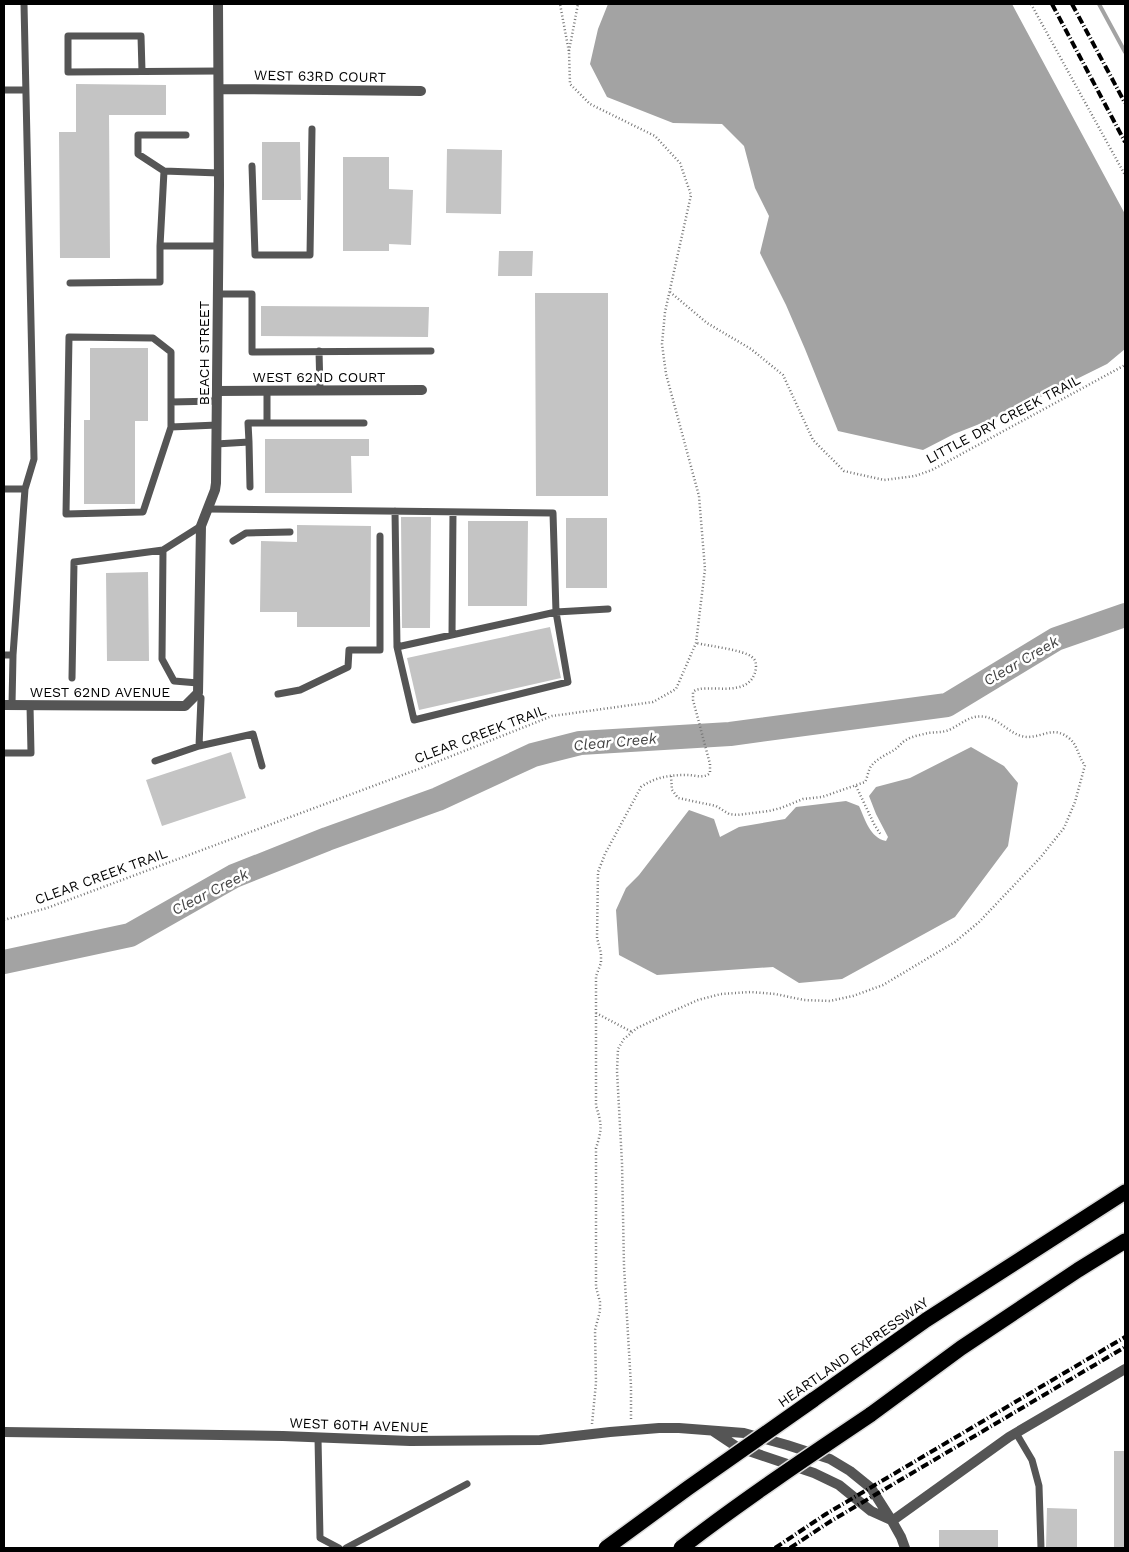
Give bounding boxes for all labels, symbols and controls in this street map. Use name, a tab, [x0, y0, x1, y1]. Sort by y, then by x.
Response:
street label: WEST 63RD COURT	[254, 67, 387, 85]
street label: BEACH STREET	[196, 300, 212, 405]
street label: WEST 62ND COURT	[252, 369, 386, 385]
street label: LITTLE DRY CREEK TRAIL	[923, 371, 1083, 467]
water label: Clear Creek	[980, 632, 1062, 690]
street label: WEST 62ND AVENUE	[30, 684, 170, 700]
street label: CLEAR CREEK TRAIL	[412, 701, 548, 767]
water label: Clear Creek	[573, 729, 658, 755]
street label: CLEAR CREEK TRAIL	[33, 845, 169, 907]
water label: Clear Creek	[169, 865, 252, 919]
street label: HEARTLAND EXPRESSWAY	[775, 1294, 931, 1410]
street label: WEST 60TH AVENUE	[289, 1415, 429, 1435]

